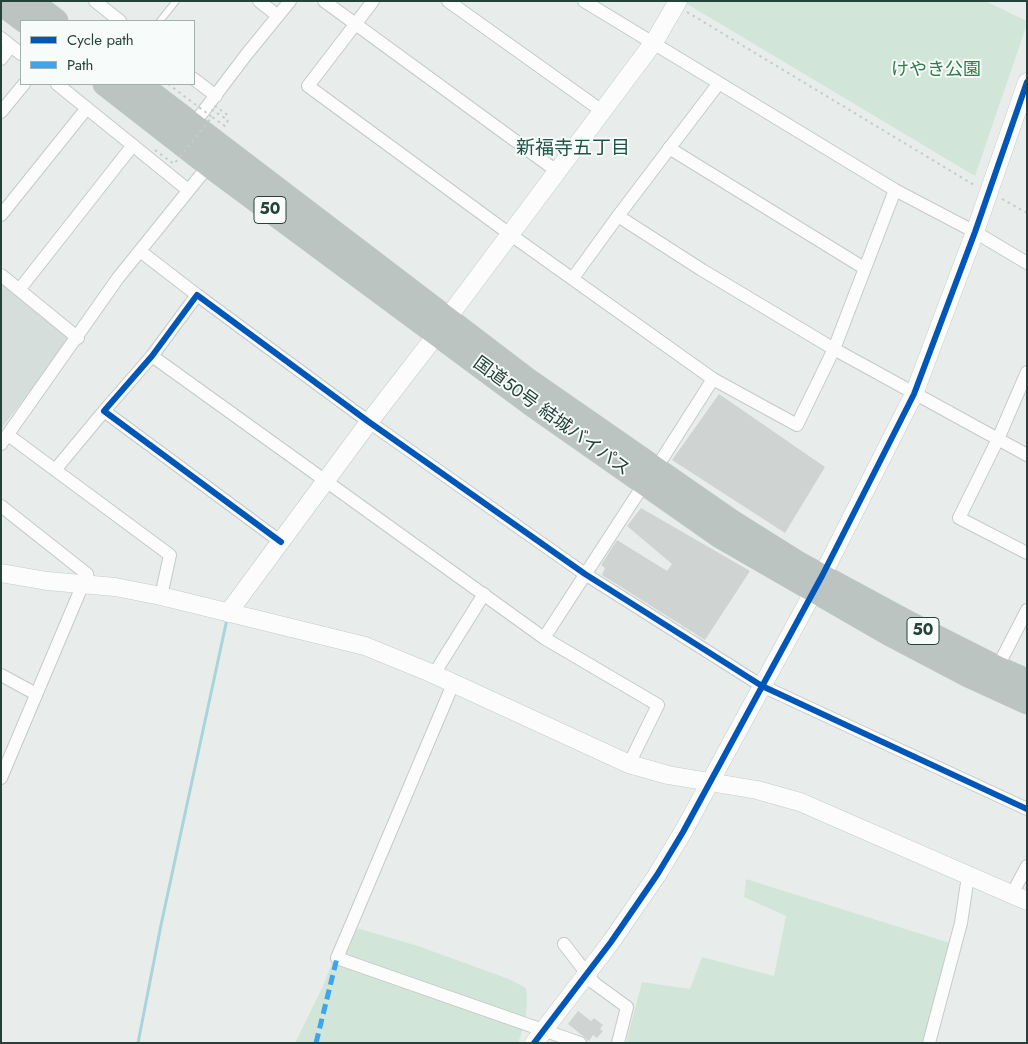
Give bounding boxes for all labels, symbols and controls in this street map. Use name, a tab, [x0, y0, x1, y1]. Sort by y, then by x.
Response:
legend	[20, 20, 195, 85]
text: Cycle path	[67, 29, 134, 51]
text: Path	[67, 54, 93, 76]
park label: けやき公園	[891, 60, 981, 82]
district label: 新福寺五丁目	[516, 138, 630, 160]
road number: 50	[254, 196, 286, 224]
street label: 国道50号 結城バイパス	[468, 353, 634, 481]
road number: 50	[907, 618, 939, 644]

